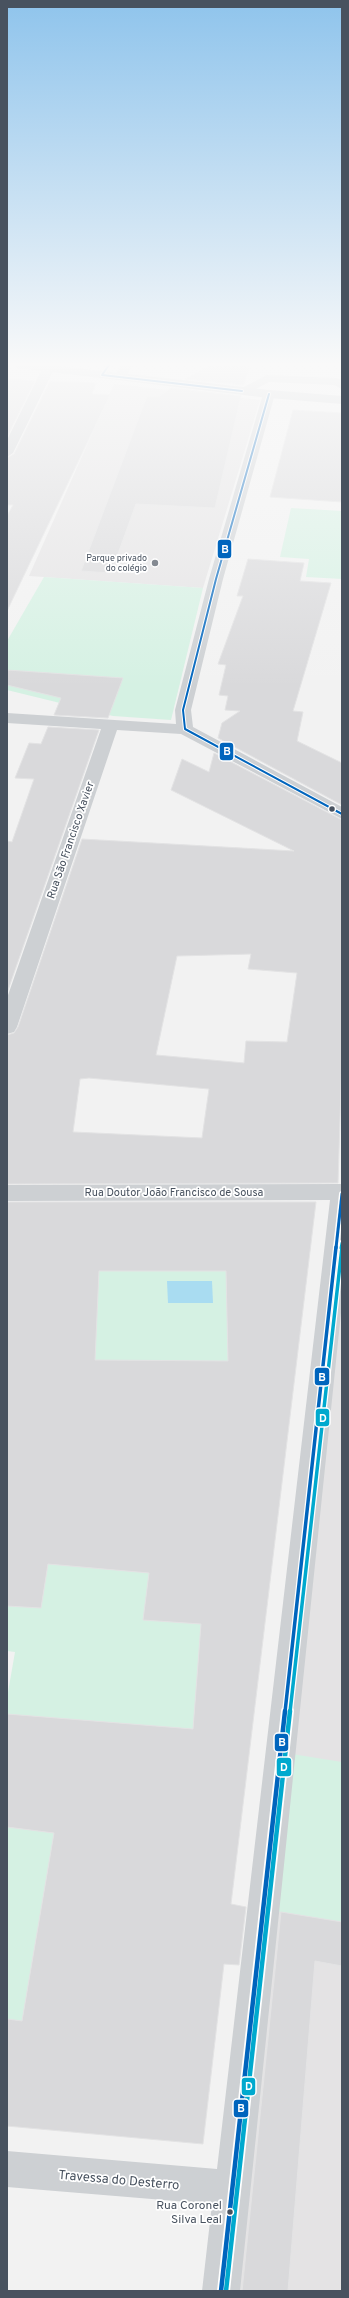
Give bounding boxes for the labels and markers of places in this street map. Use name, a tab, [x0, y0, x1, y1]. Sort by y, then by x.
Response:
place label: Parque privado do colégio	[86, 553, 147, 574]
marker: Parque privado do colégio	[150, 558, 160, 568]
unlabelled marker	[327, 804, 337, 814]
place label: Rua Coronel Silva Leal	[156, 2198, 222, 2228]
marker: Rua Coronel Silva Leal	[225, 2207, 235, 2217]

